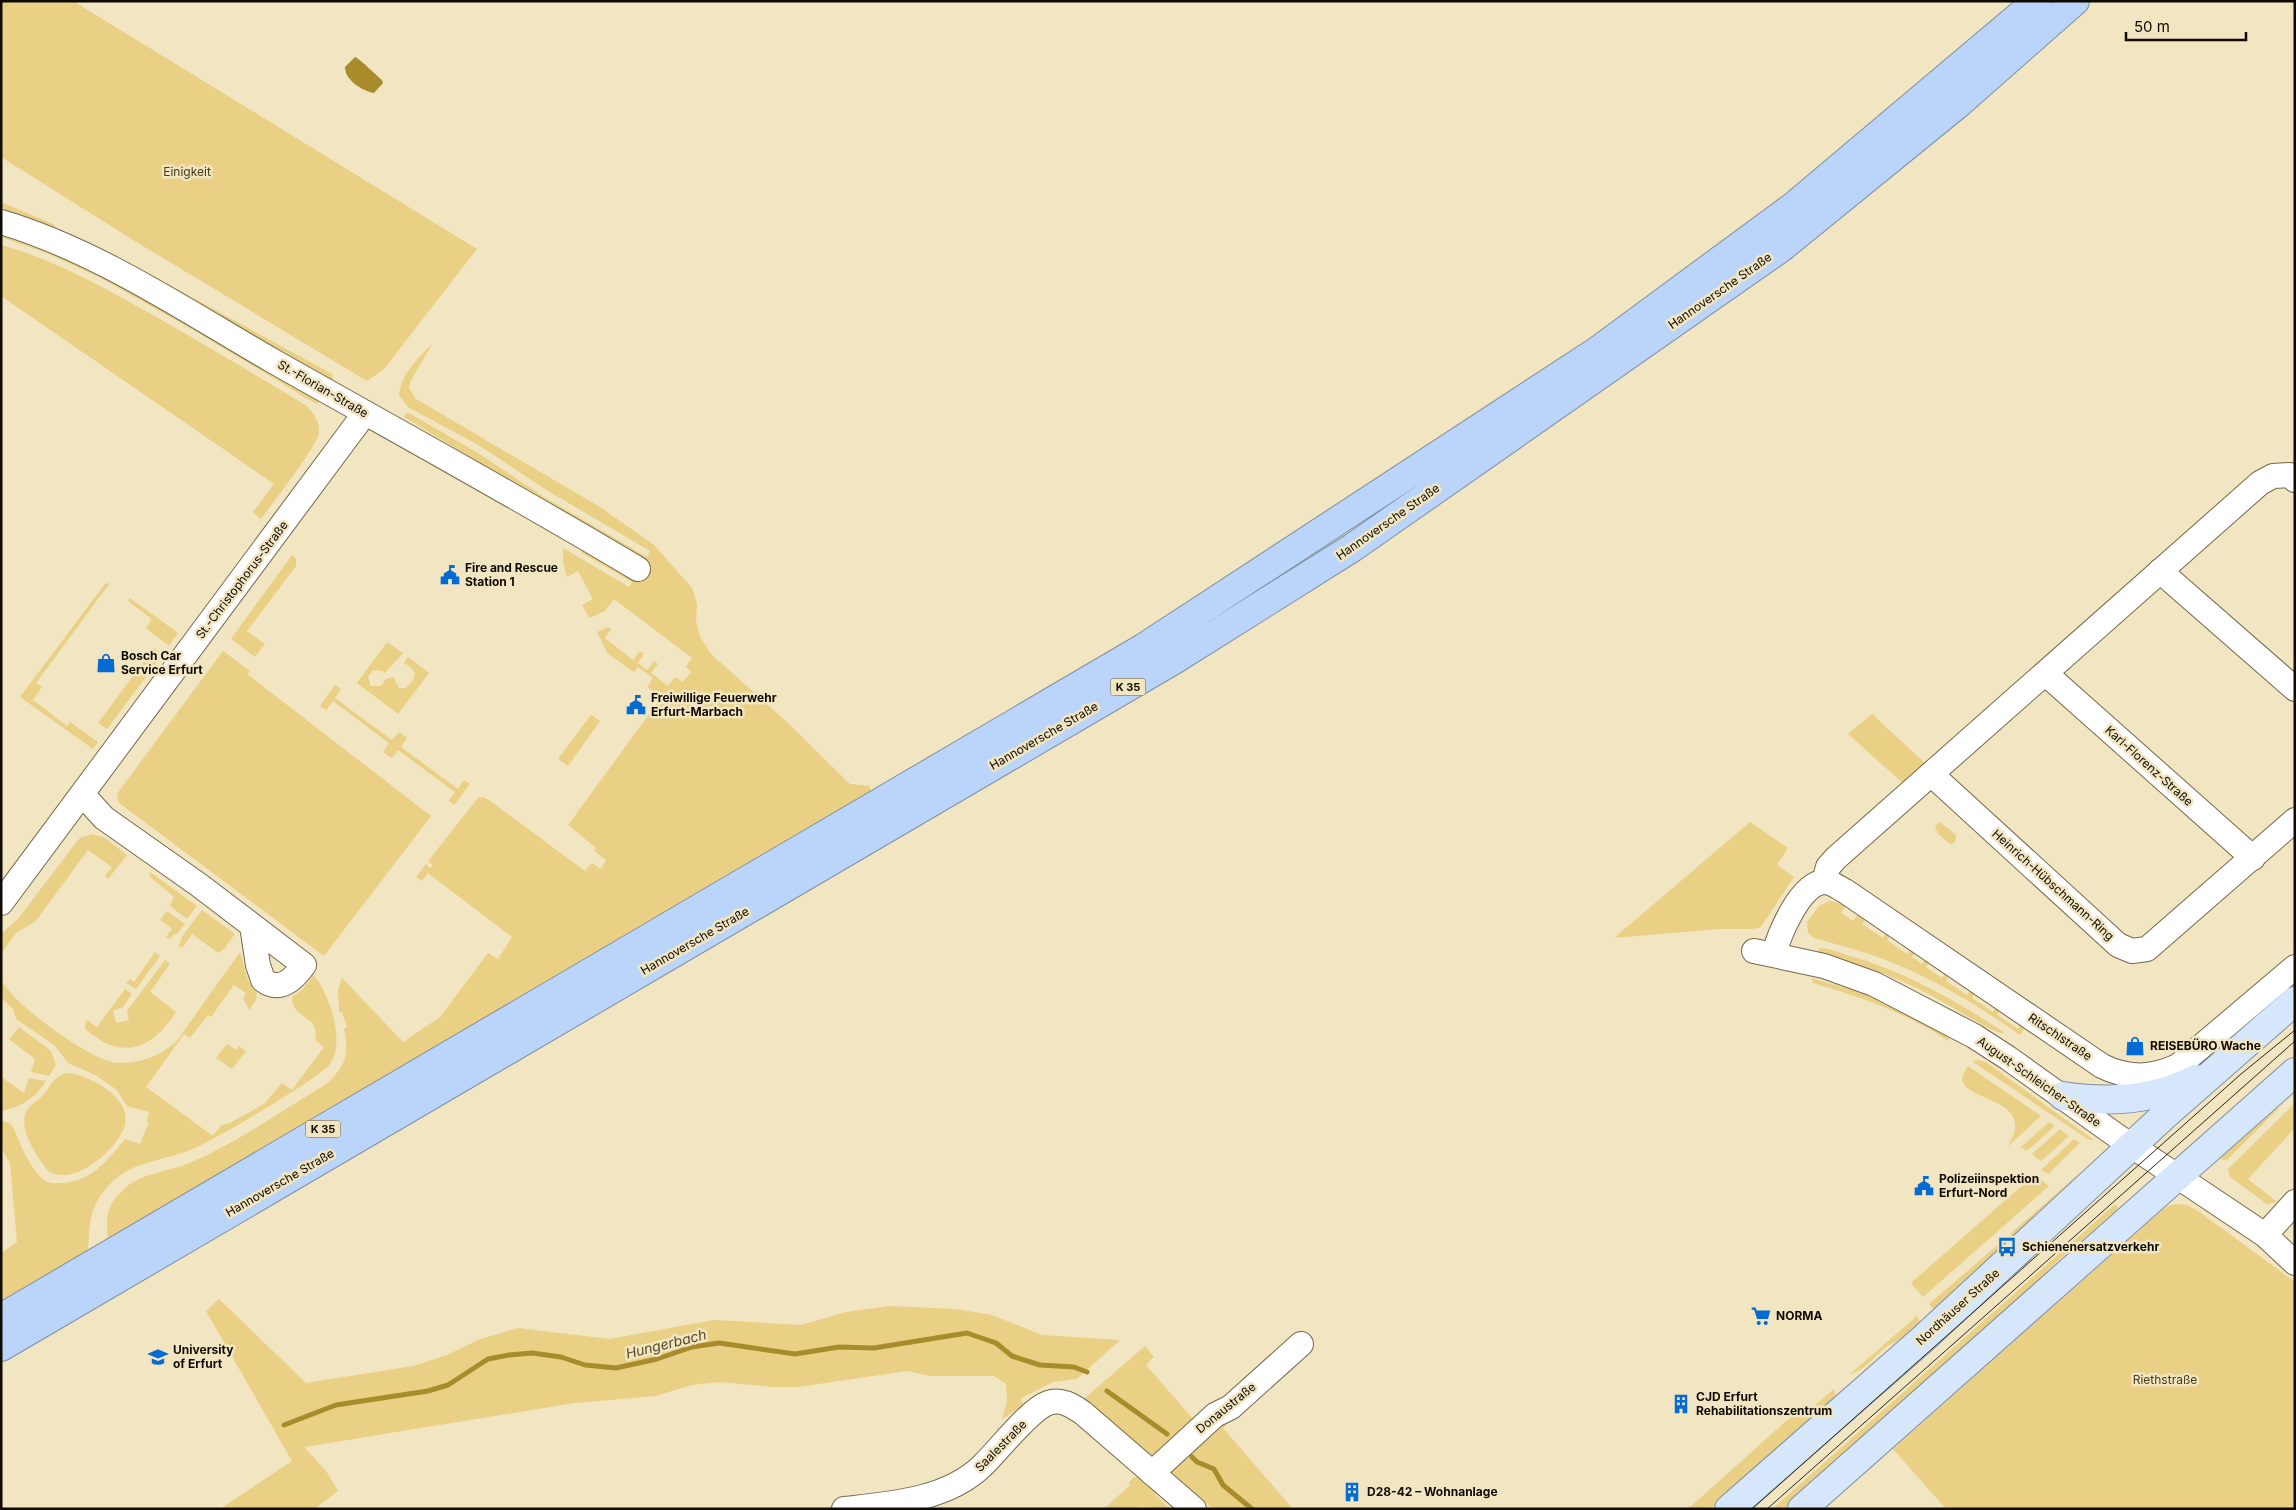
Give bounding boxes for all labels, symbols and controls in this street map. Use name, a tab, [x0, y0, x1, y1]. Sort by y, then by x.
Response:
scale bar	[2126, 10, 2246, 42]
text: 50 m	[2134, 17, 2170, 36]
park label: Einigkeit	[163, 164, 211, 179]
street label: Hannoversche Straße	[1665, 249, 1774, 332]
street label: St.-Florian-Straße	[275, 357, 371, 421]
street label: Hannoversche Straße	[1333, 480, 1442, 563]
street label: St.-Christophorus-Straße	[192, 518, 291, 642]
place label: Fire and Rescue Station 1	[465, 560, 558, 589]
public building icon: Fire and Rescue Station 1	[439, 564, 461, 586]
place label: Bosch Car Service Erfurt	[121, 648, 203, 677]
shop icon: Bosch Car Service Erfurt	[95, 652, 117, 674]
road number: K 35	[1110, 679, 1146, 696]
place label: Freiwillige Feuerwehr Erfurt-Marbach	[651, 690, 777, 719]
public building icon: Freiwillige Feuerwehr Erfurt-Marbach	[625, 694, 647, 716]
street label: Hannoversche Straße	[987, 698, 1101, 773]
street label: Karl-Florenz-Straße	[2102, 722, 2196, 809]
street label: Heinrich-Hübschmann-Ring	[1989, 826, 2117, 943]
street label: Hannoversche Straße	[638, 903, 752, 978]
street label: Ritschlstraße	[2026, 1010, 2095, 1063]
street label: August-Schleicher-Straße	[1975, 1033, 2104, 1130]
shop icon: REISEBÜRO Wache	[2124, 1035, 2146, 1057]
place label: REISEBÜRO Wache	[2150, 1038, 2261, 1053]
road number: K 35	[306, 1120, 340, 1138]
street label: Hannoversche Straße	[223, 1145, 337, 1220]
place label: Polizeiinspektion Erfurt-Nord	[1939, 1171, 2039, 1200]
public building icon: Polizeiinspektion Erfurt-Nord	[1913, 1175, 1935, 1197]
bus stop icon: Schienenersatzverkehr	[1996, 1236, 2018, 1258]
place label: Schienenersatzverkehr	[2022, 1239, 2159, 1254]
street label: Nordhäuser Straße	[1913, 1265, 2003, 1348]
supermarket icon: NORMA	[1750, 1305, 1772, 1327]
place label: NORMA	[1776, 1308, 1822, 1323]
water label: Hungerbach	[624, 1325, 708, 1362]
place label: University of Erfurt	[173, 1342, 234, 1371]
school or university icon: University of Erfurt	[147, 1346, 169, 1368]
park label: Riethstraße	[2133, 1372, 2197, 1387]
street label: Donaustraße	[1193, 1379, 1259, 1436]
place label: CJD Erfurt Rehabilitationszentrum	[1696, 1389, 1832, 1418]
building icon: CJD Erfurt Rehabilitationszentrum	[1670, 1393, 1692, 1415]
street label: Saalestraße	[972, 1417, 1030, 1475]
building icon: D28-42 – Wohnanlage	[1341, 1481, 1363, 1503]
place label: D28-42 – Wohnanlage	[1367, 1484, 1498, 1499]

